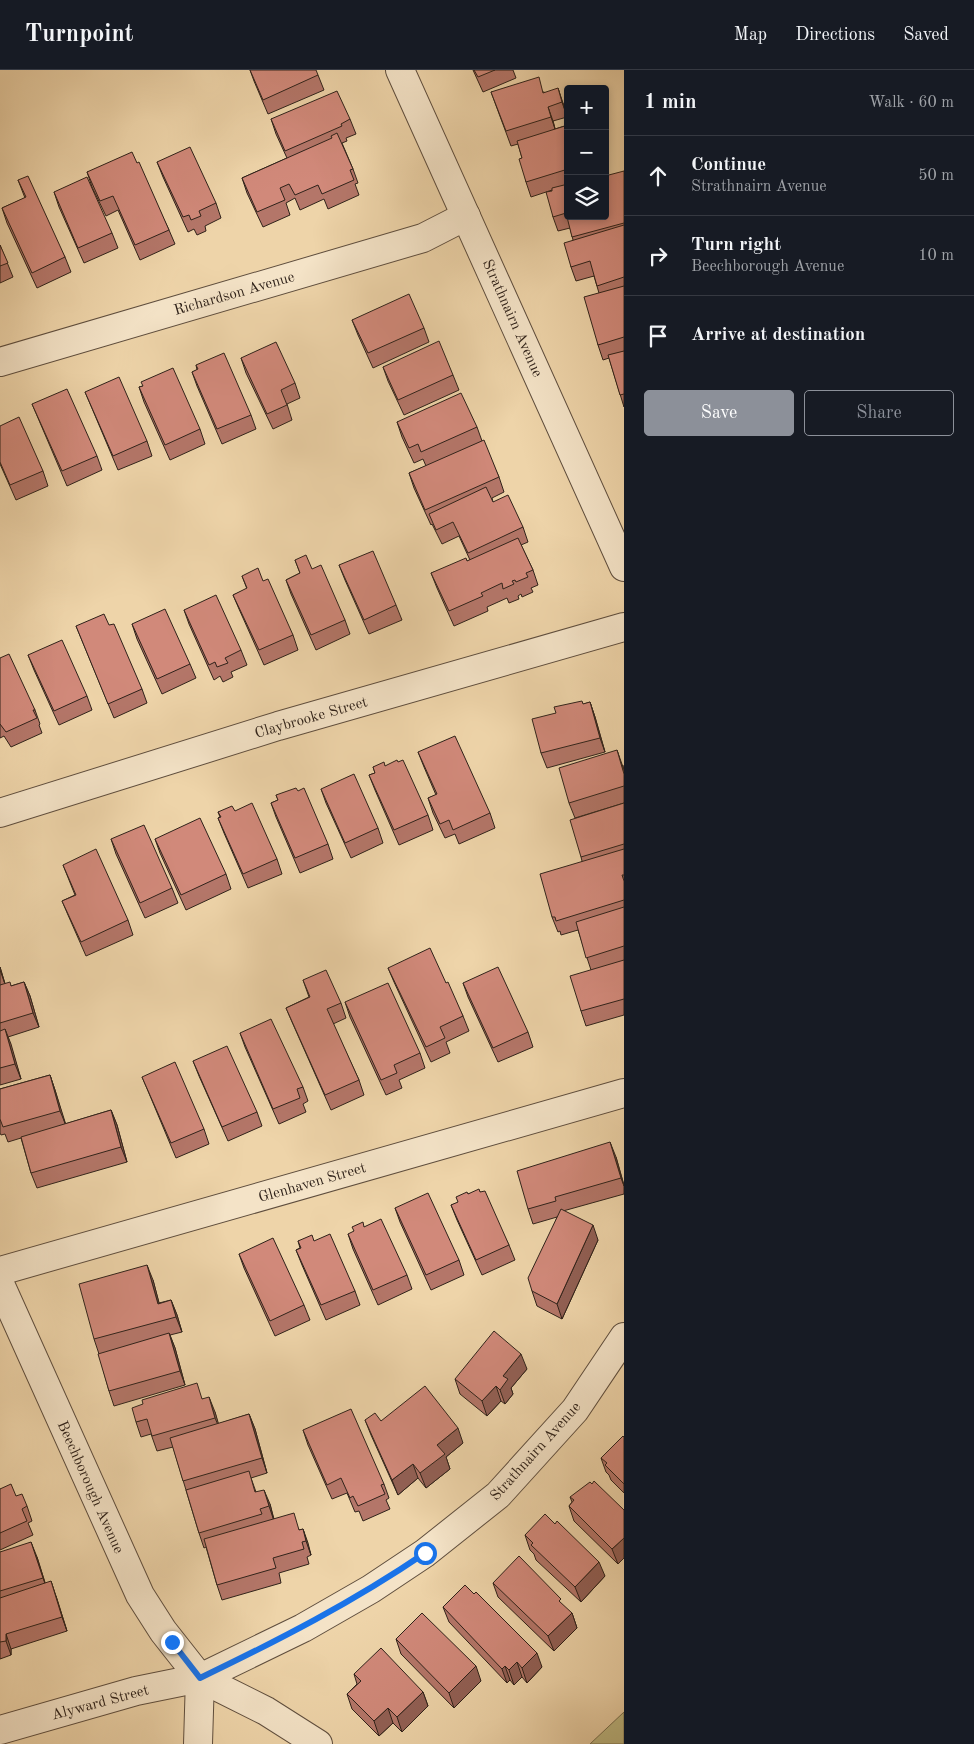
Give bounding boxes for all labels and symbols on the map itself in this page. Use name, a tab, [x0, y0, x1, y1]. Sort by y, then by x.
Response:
street label: Strathnairn Avenue	[479, 257, 544, 380]
street label: Richardson Avenue	[172, 270, 297, 319]
street label: Claybrooke Street	[253, 695, 370, 742]
street label: Glenhaven Street	[257, 1161, 368, 1206]
street label: Strathnairn Avenue	[488, 1400, 584, 1504]
street label: Beechborough Avenue	[54, 1419, 126, 1556]
route start	[414, 1542, 437, 1565]
route end	[161, 1631, 184, 1654]
street label: Alyward Street	[50, 1683, 151, 1724]

